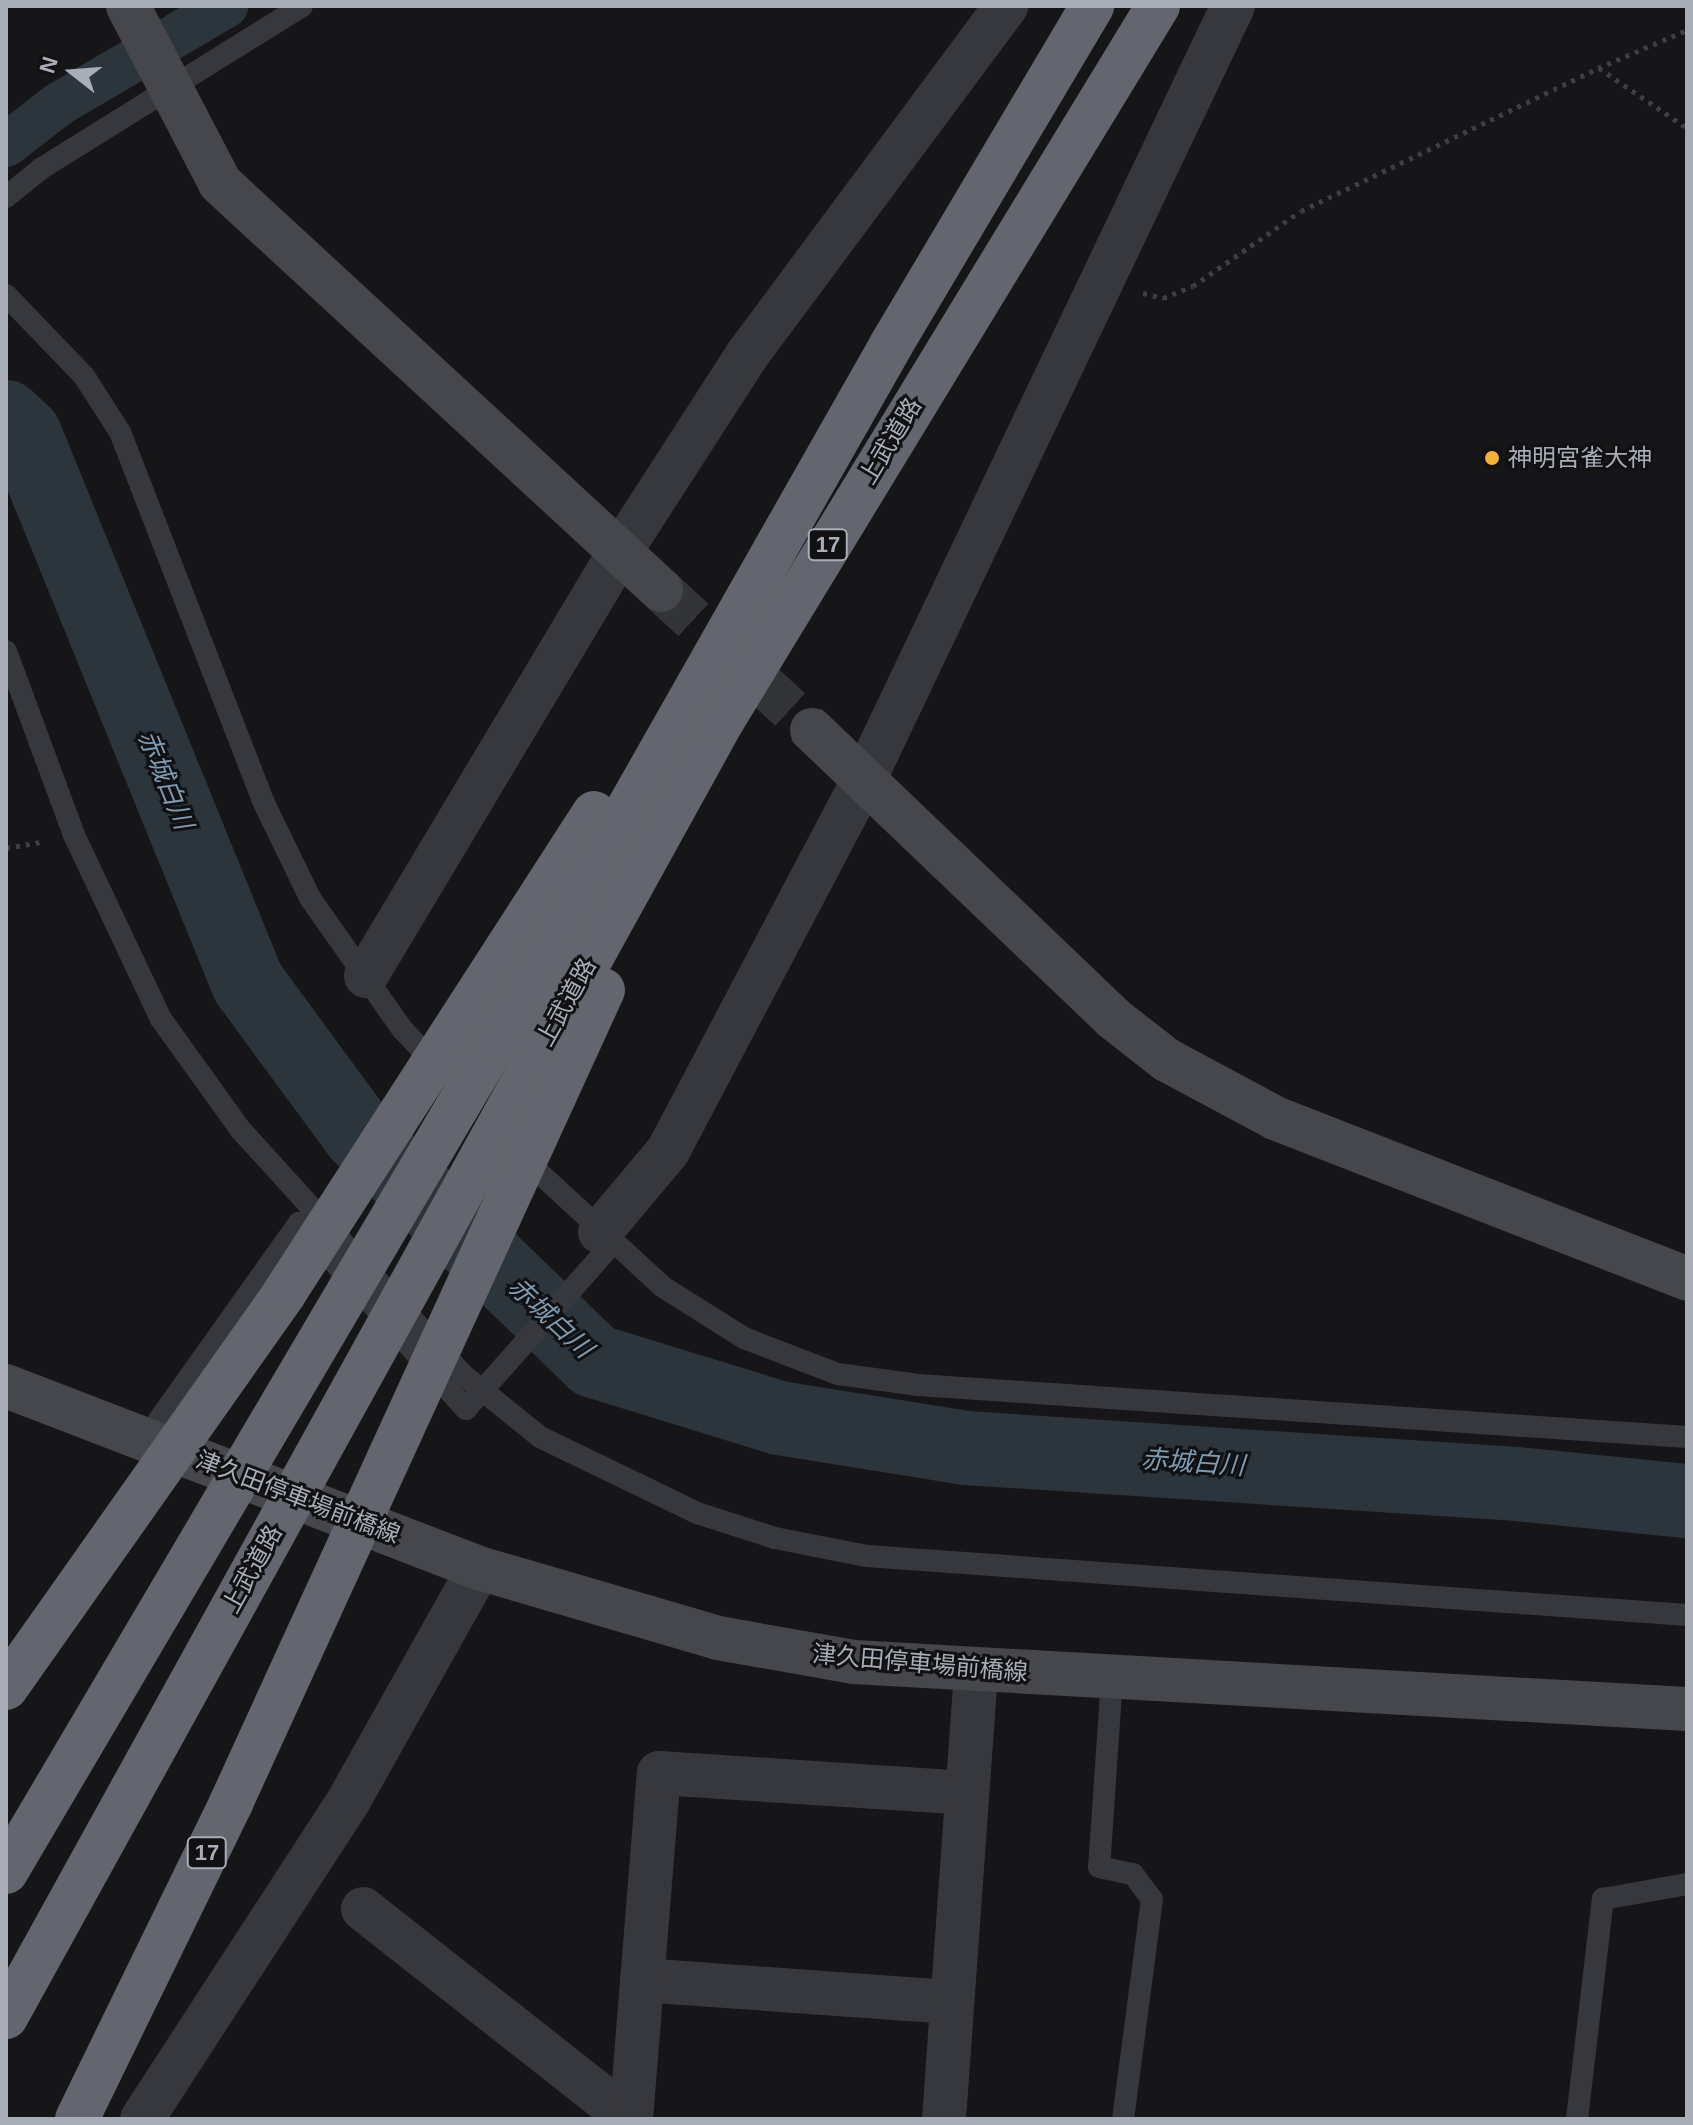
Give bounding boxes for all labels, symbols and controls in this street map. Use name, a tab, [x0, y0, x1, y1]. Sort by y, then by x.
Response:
north arrow	[32, 32, 112, 112]
text: N	[34, 54, 63, 76]
street label: 上武道路	[853, 392, 927, 490]
place label: 神明宮雀大神	[1508, 444, 1652, 472]
marker: 神明宮雀大神	[1483, 449, 1501, 467]
road number: 17	[806, 527, 850, 563]
water label: 赤城白川	[131, 726, 199, 834]
street label: 上武道路	[530, 953, 602, 1051]
water label: 赤城白川	[501, 1271, 599, 1365]
water label: 赤城白川	[1140, 1444, 1246, 1482]
street label: 津久田停車場前橋線	[192, 1445, 404, 1549]
street label: 上武道路	[216, 1520, 288, 1618]
street label: 津久田停車場前橋線	[811, 1639, 1029, 1687]
road number: 17	[185, 1835, 229, 1871]

